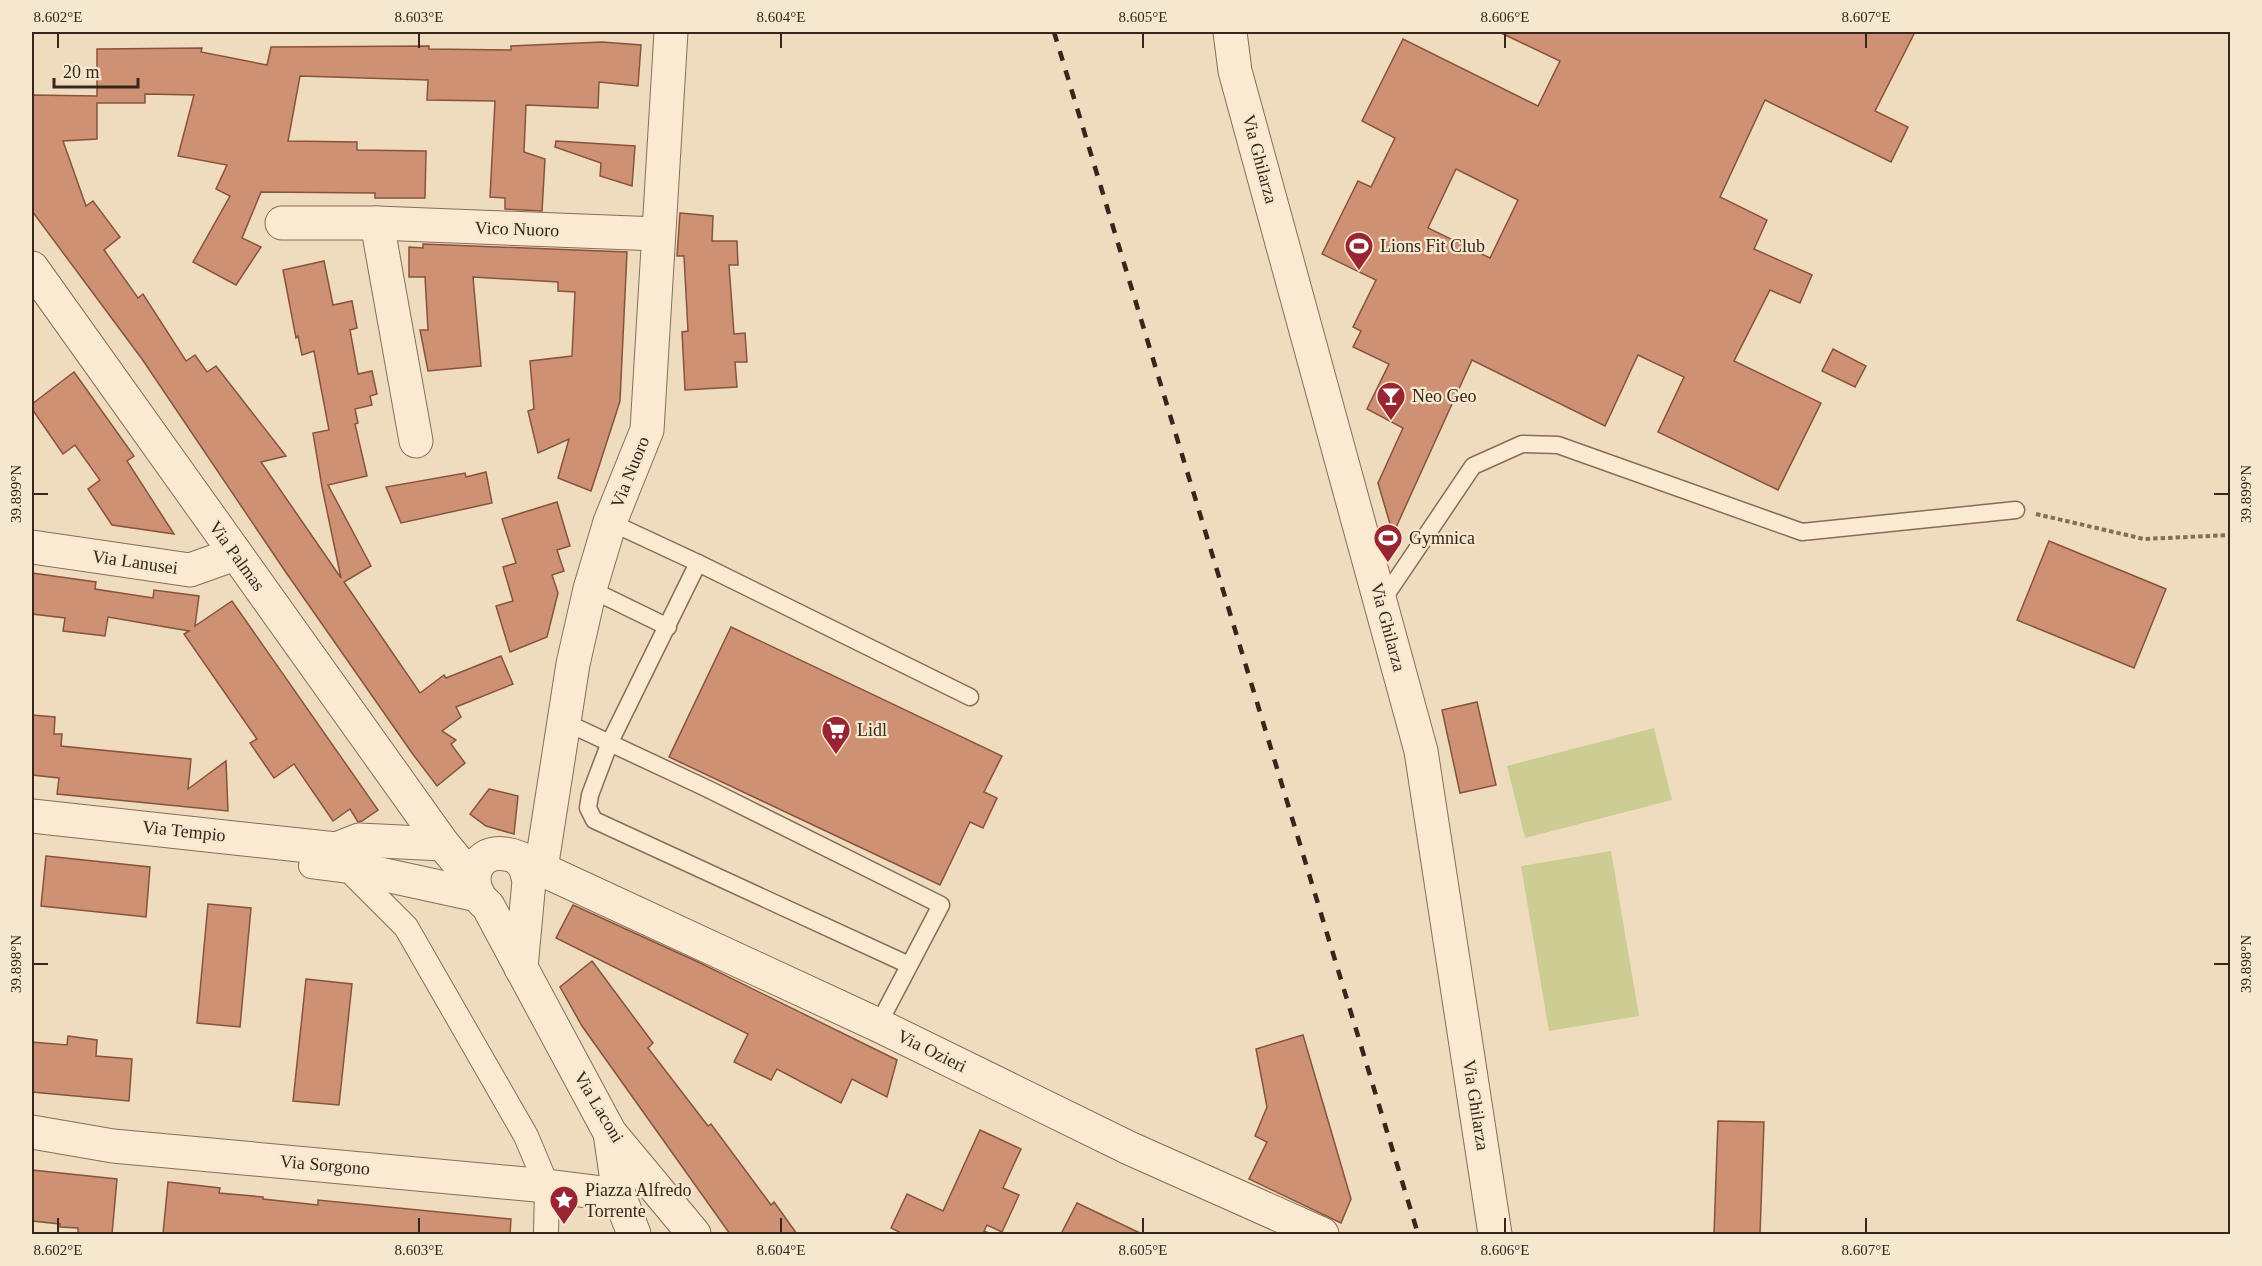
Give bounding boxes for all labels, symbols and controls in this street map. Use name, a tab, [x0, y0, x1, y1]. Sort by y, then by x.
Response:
text: 8.602°E	[34, 9, 82, 25]
text: 8.603°E	[395, 9, 443, 25]
text: 8.604°E	[757, 9, 805, 25]
text: 8.605°E	[1119, 9, 1167, 25]
text: 8.606°E	[1481, 9, 1529, 25]
text: 8.607°E	[1842, 9, 1890, 25]
scale bar	[54, 51, 138, 89]
text: 20 m	[63, 62, 100, 82]
street label: Via Ghilarza	[1239, 112, 1281, 206]
street label: Vico Nuoro	[474, 218, 560, 240]
sports icon: Lions Fit Club	[1343, 230, 1375, 272]
place label: Lions Fit Club	[1380, 236, 1485, 256]
bar icon: Neo Geo	[1375, 380, 1407, 422]
place label: Neo Geo	[1412, 386, 1476, 406]
street label: Via Nuoro	[607, 433, 653, 511]
text: 39.899°N	[8, 465, 24, 523]
text: 39.899°N	[2238, 465, 2254, 523]
street label: Via Palmas	[205, 517, 269, 595]
sports icon: Gymnica	[1372, 522, 1404, 564]
place label: Gymnica	[1409, 528, 1475, 548]
street label: Via Lanusei	[91, 546, 179, 578]
street label: Via Ghilarza	[1367, 580, 1409, 674]
supermarket icon: Lidl	[820, 714, 852, 756]
place label: Lidl	[857, 720, 887, 740]
street label: Via Tempio	[141, 817, 227, 845]
text: 39.898°N	[8, 935, 24, 993]
text: 39.898°N	[2238, 935, 2254, 993]
street label: Via Ozieri	[894, 1026, 970, 1076]
street label: Via Ghilarza	[1459, 1058, 1493, 1152]
street label: Via Laconi	[570, 1068, 628, 1146]
street label: Via Sorgono	[279, 1151, 371, 1179]
place label: Piazza Alfredo Torrente	[585, 1180, 691, 1221]
place icon: Piazza Alfredo Torrente	[548, 1184, 580, 1226]
text: 8.602°E	[34, 1242, 82, 1258]
text: 8.603°E	[395, 1242, 443, 1258]
text: 8.604°E	[757, 1242, 805, 1258]
text: 8.605°E	[1119, 1242, 1167, 1258]
text: 8.606°E	[1481, 1242, 1529, 1258]
text: 8.607°E	[1842, 1242, 1890, 1258]

